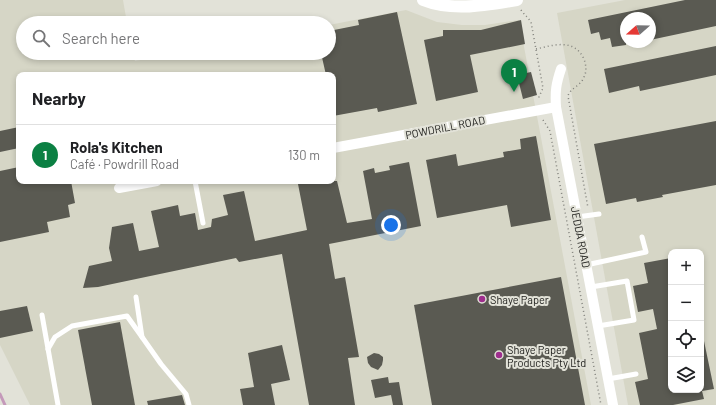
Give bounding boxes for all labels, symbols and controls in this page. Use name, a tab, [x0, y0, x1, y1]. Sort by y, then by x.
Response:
north arrow	[620, 12, 656, 48]
search box	[16, 16, 336, 60]
icon: search	[30, 27, 52, 49]
text: Search here	[62, 29, 140, 47]
pin: 1	[501, 59, 527, 92]
text: Nearby	[32, 88, 86, 108]
street label: POWDRILL ROAD	[404, 113, 486, 141]
text: Rola's Kitchen	[70, 138, 163, 156]
text: 1	[43, 147, 47, 163]
text: 130 m	[288, 147, 320, 163]
text: Café · Powdrill Road	[70, 156, 179, 172]
street label: JEDDA ROAD	[569, 205, 593, 269]
your location	[381, 215, 401, 235]
map controls	[668, 249, 704, 393]
button: +	[668, 249, 704, 285]
button: −	[668, 285, 704, 321]
place label: Shaye Paper	[490, 293, 549, 306]
marker: Shaye Paper	[477, 294, 487, 304]
button: locate	[668, 321, 704, 357]
place label: Shaye Paper Products Pty Ltd	[507, 343, 586, 369]
marker: Shaye Paper Products Pty Ltd	[494, 350, 504, 360]
button: layers	[668, 357, 704, 393]

